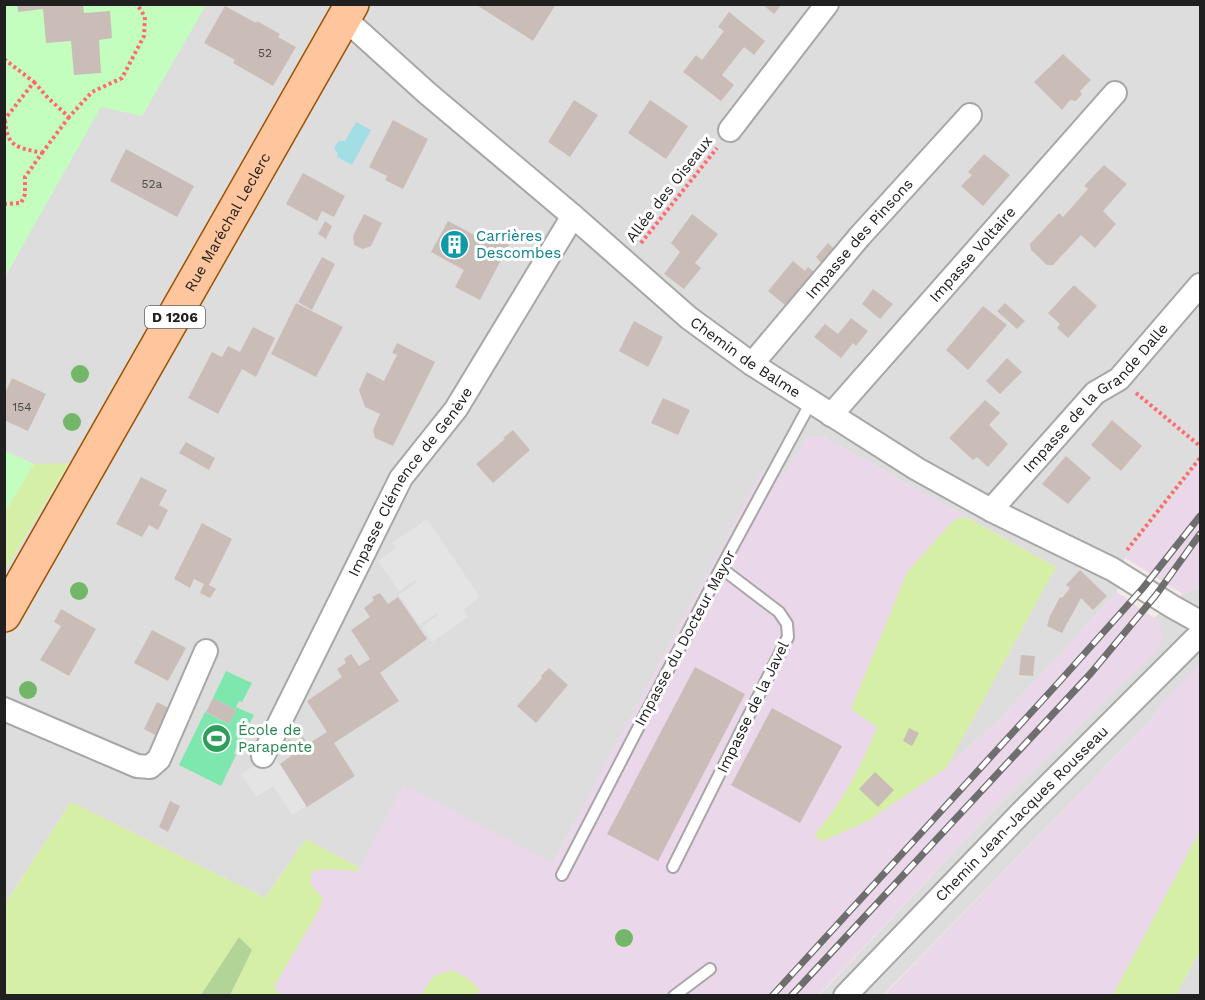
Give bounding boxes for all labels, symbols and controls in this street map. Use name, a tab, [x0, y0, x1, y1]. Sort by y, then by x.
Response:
house number: 52	[258, 46, 272, 60]
street label: Allée des Oiseaux	[622, 132, 716, 246]
street label: Rue Maréchal Leclerc	[181, 149, 274, 295]
street label: Impasse des Pinsons	[802, 175, 917, 302]
house number: 52a	[142, 177, 163, 191]
street label: Impasse Voltaire	[926, 203, 1019, 306]
place label: Carrières Descombes	[476, 227, 561, 262]
building icon: Carrières Descombes	[439, 229, 471, 261]
road number: D 1206	[145, 306, 205, 328]
street label: Chemin de Balme	[687, 313, 804, 402]
street label: Impasse de la Grande Dalle	[1019, 320, 1172, 476]
street label: Impasse Clémence de Genève	[345, 384, 476, 580]
house number: 154	[13, 400, 32, 414]
street label: Impasse du Docteur Mayor	[631, 547, 739, 729]
street label: Impasse de la Javel	[713, 638, 793, 776]
place label: École de Parapente	[238, 721, 312, 756]
street label: Chemin Jean-Jacques Rousseau	[932, 722, 1112, 905]
sports icon: École de Parapente	[201, 723, 233, 755]

